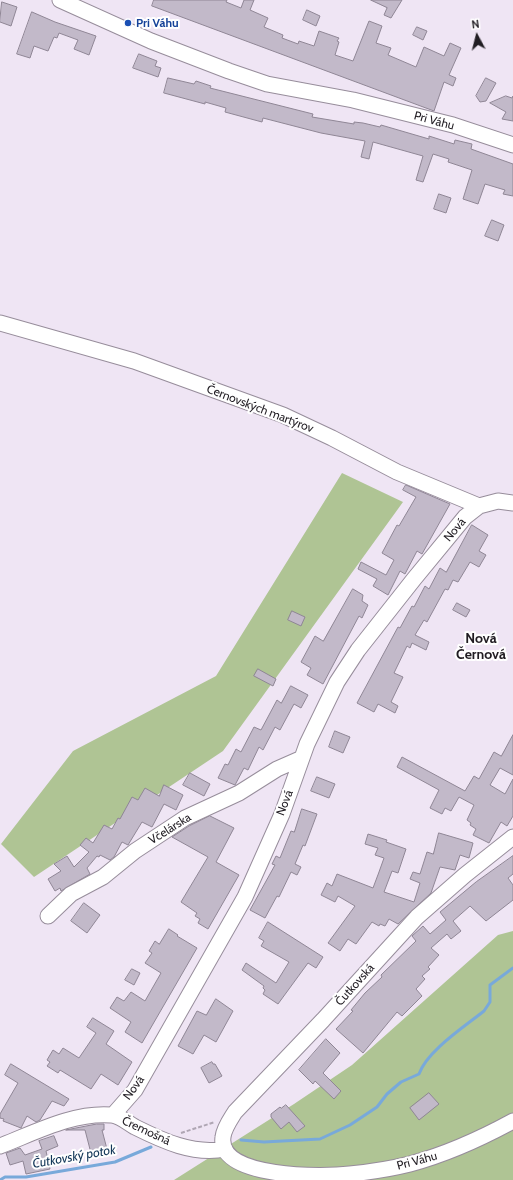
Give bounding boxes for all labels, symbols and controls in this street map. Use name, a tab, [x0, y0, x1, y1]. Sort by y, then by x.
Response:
place label: Pri Váhu	[136, 16, 179, 30]
north arrow	[457, 16, 497, 56]
text: N	[471, 17, 480, 32]
marker: Pri Váhu	[123, 18, 133, 28]
street label: Pri Váhu	[412, 109, 456, 133]
street label: Černovských martýrov	[204, 382, 316, 436]
street label: Nová	[441, 515, 469, 545]
district label: Nová Černová	[456, 631, 506, 664]
street label: Nová	[274, 788, 296, 818]
street label: Včelárska	[146, 810, 194, 848]
street label: Čutkovská	[333, 961, 377, 1009]
street label: Nová	[120, 1073, 148, 1103]
street label: Čremošná	[120, 1114, 172, 1148]
water label: Čutkovský potok	[31, 1142, 117, 1172]
street label: Pri Váhu	[395, 1149, 439, 1173]

